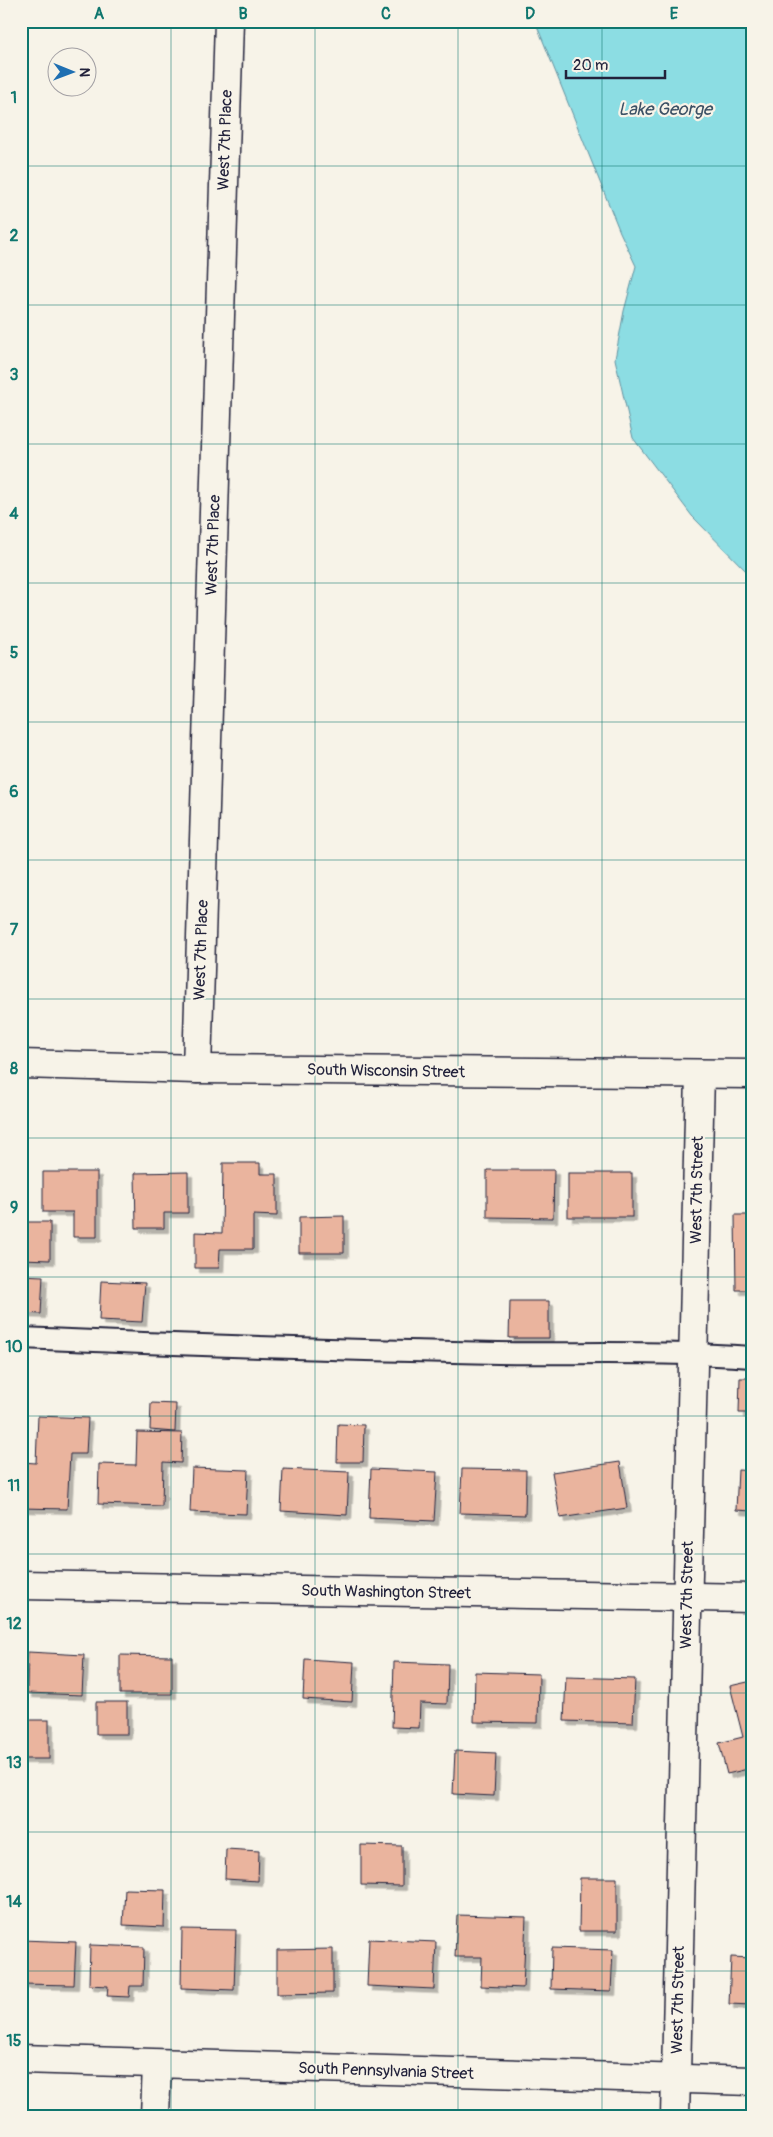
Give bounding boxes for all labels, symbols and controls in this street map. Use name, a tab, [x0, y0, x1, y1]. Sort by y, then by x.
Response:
text: A	[94, 4, 105, 24]
text: B	[238, 4, 248, 24]
text: C	[381, 4, 391, 24]
text: D	[525, 4, 535, 24]
text: E	[670, 4, 679, 24]
north arrow	[48, 48, 98, 98]
scale bar	[566, 48, 664, 80]
text: 20 m	[573, 56, 608, 75]
text: N	[76, 67, 93, 77]
text: 1	[11, 88, 17, 108]
street label: West 7th Place	[213, 89, 237, 191]
water label: Lake George	[618, 98, 714, 121]
text: 2	[10, 226, 19, 246]
text: 3	[10, 365, 19, 385]
street label: West 7th Place	[201, 494, 225, 596]
text: 4	[9, 504, 19, 524]
text: 5	[10, 643, 19, 663]
text: 6	[9, 782, 19, 802]
street label: West 7th Place	[189, 899, 213, 1001]
text: 7	[10, 920, 19, 940]
text: 8	[10, 1059, 18, 1079]
street label: South Wisconsin Street	[307, 1060, 466, 1082]
street label: West 7th Street	[686, 1135, 708, 1244]
text: 9	[10, 1198, 18, 1218]
text: 10	[5, 1337, 23, 1357]
text: 11	[8, 1476, 20, 1496]
street label: West 7th Street	[676, 1540, 698, 1649]
street label: South Washington Street	[301, 1581, 472, 1603]
text: 12	[6, 1614, 22, 1634]
text: 13	[6, 1753, 22, 1773]
text: 14	[6, 1892, 22, 1912]
street label: West 7th Street	[667, 1945, 689, 2054]
text: 15	[7, 2031, 22, 2051]
street label: South Pennsylvania Street	[298, 2058, 475, 2084]

